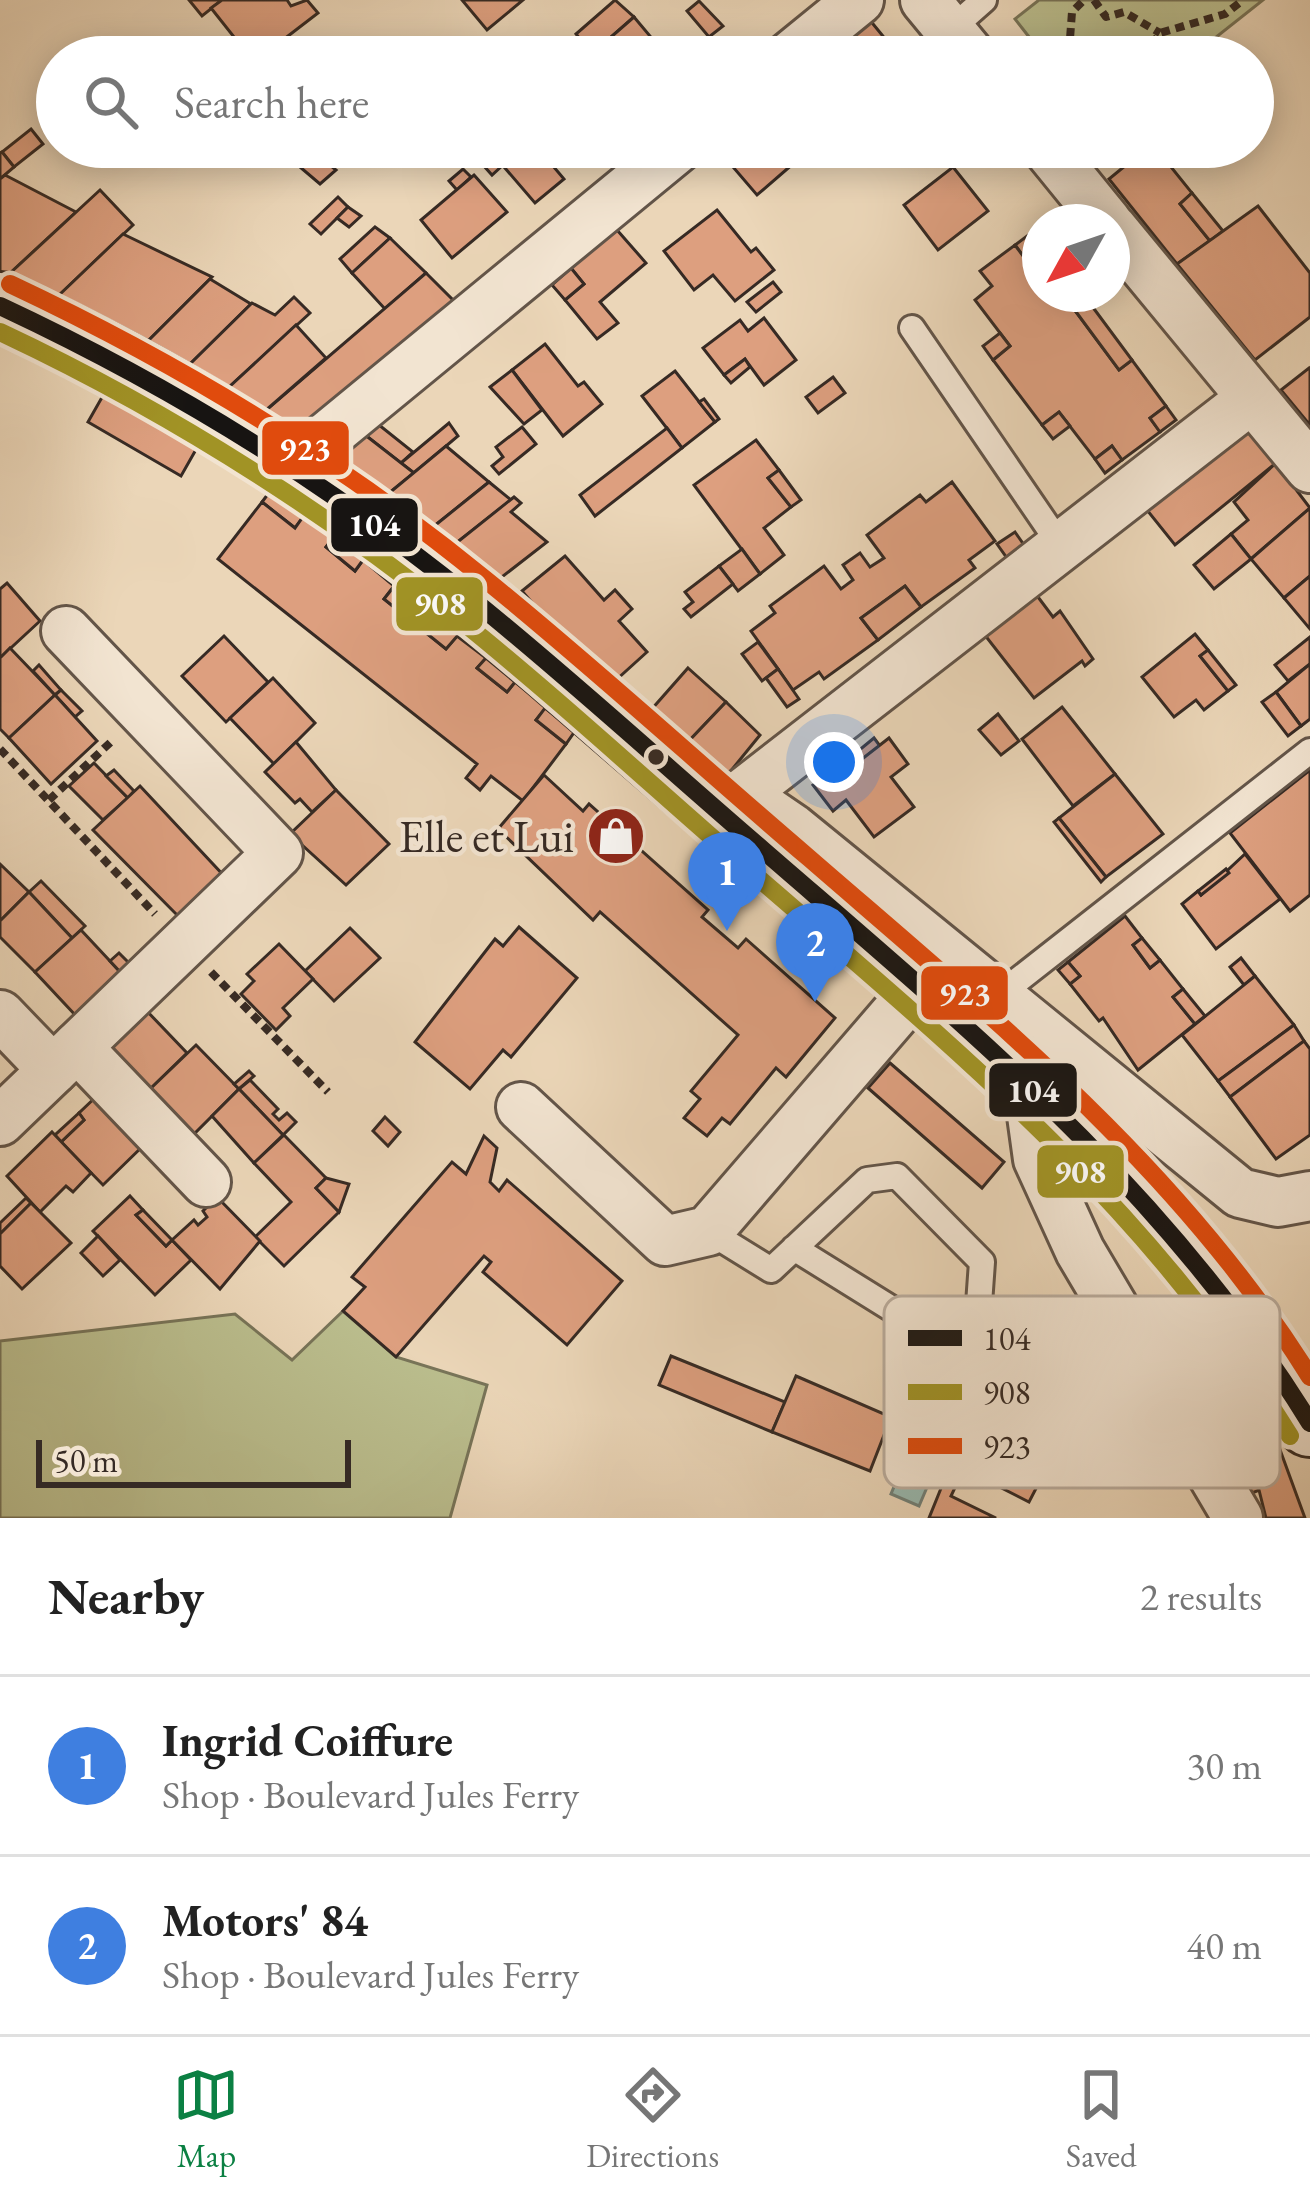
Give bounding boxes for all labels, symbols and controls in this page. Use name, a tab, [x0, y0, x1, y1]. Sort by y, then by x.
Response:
search box	[36, 36, 1274, 168]
icon: search	[78, 69, 144, 135]
text: Search here	[174, 73, 369, 131]
north arrow	[1022, 204, 1130, 312]
line badge: 923	[260, 419, 351, 477]
text: 923	[279, 427, 331, 470]
line badge: 104	[329, 496, 420, 554]
text: 104	[348, 503, 401, 546]
line badge: 908	[394, 575, 485, 633]
text: 908	[414, 582, 466, 625]
your location	[804, 732, 864, 792]
unlabelled marker	[645, 746, 667, 768]
shop icon: Elle et Lui	[585, 805, 647, 867]
place label: Elle et Lui	[399, 807, 574, 865]
pin: 1	[688, 832, 766, 931]
pin: 2	[776, 903, 854, 1002]
line badge: 923	[919, 964, 1010, 1022]
text: 923	[939, 972, 991, 1015]
line badge: 104	[987, 1061, 1079, 1119]
text: 104	[1007, 1069, 1060, 1112]
line badge: 908	[1035, 1143, 1126, 1200]
text: 908	[1054, 1150, 1106, 1193]
legend	[884, 1296, 1280, 1488]
text: 104	[983, 1317, 1031, 1360]
text: 908	[983, 1371, 1031, 1414]
text: 923	[983, 1425, 1031, 1468]
scale bar	[36, 1434, 351, 1487]
text: 50 m	[54, 1439, 118, 1482]
text: Nearby	[48, 1563, 204, 1629]
text: 2 results	[1140, 1571, 1262, 1622]
text: Ingrid Coiffure	[162, 1711, 453, 1769]
text: 1	[77, 1740, 97, 1791]
text: 30 m	[1186, 1740, 1262, 1791]
text: Shop · Boulevard Jules Ferry	[162, 1769, 579, 1820]
text: Motors' 84	[162, 1891, 368, 1949]
text: 2	[77, 1920, 97, 1971]
text: 40 m	[1186, 1920, 1262, 1971]
text: Shop · Boulevard Jules Ferry	[162, 1949, 579, 2000]
tab: Map	[173, 2062, 239, 2177]
tab: Directions	[586, 2062, 719, 2177]
tab: Saved	[1066, 2062, 1137, 2177]

